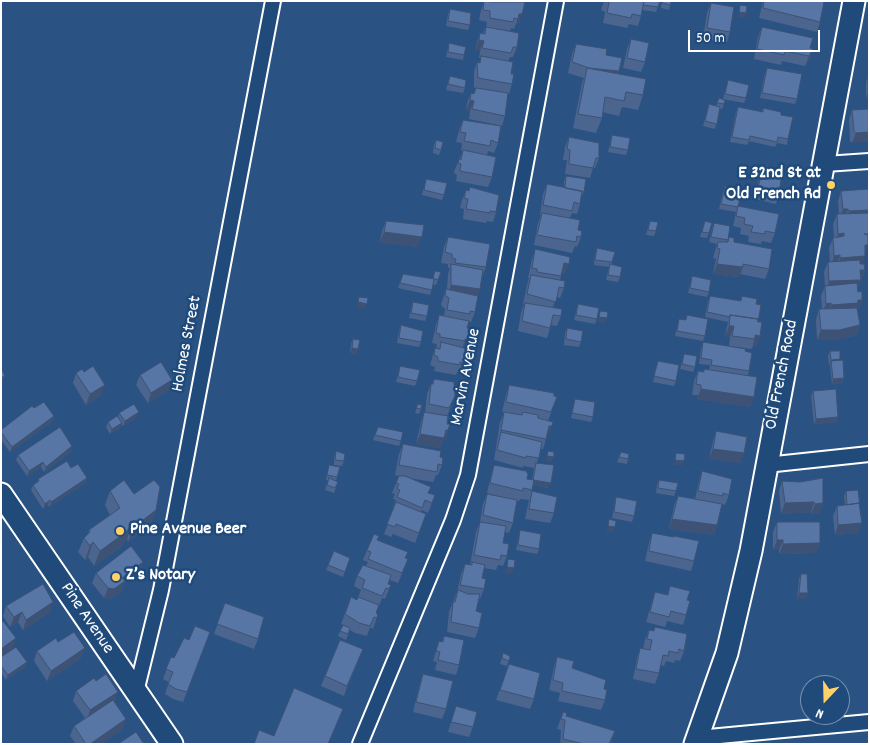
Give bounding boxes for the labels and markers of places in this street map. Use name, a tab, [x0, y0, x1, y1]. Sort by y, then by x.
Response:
place label: E 32nd St at Old French Rd	[726, 164, 821, 206]
marker: E 32nd St at Old French Rd	[825, 179, 837, 191]
place label: Pine Avenue Beer	[130, 520, 246, 542]
marker: Pine Avenue Beer	[114, 525, 126, 537]
place label: Z’s Notary	[126, 566, 195, 588]
marker: Z’s Notary	[110, 571, 122, 583]

